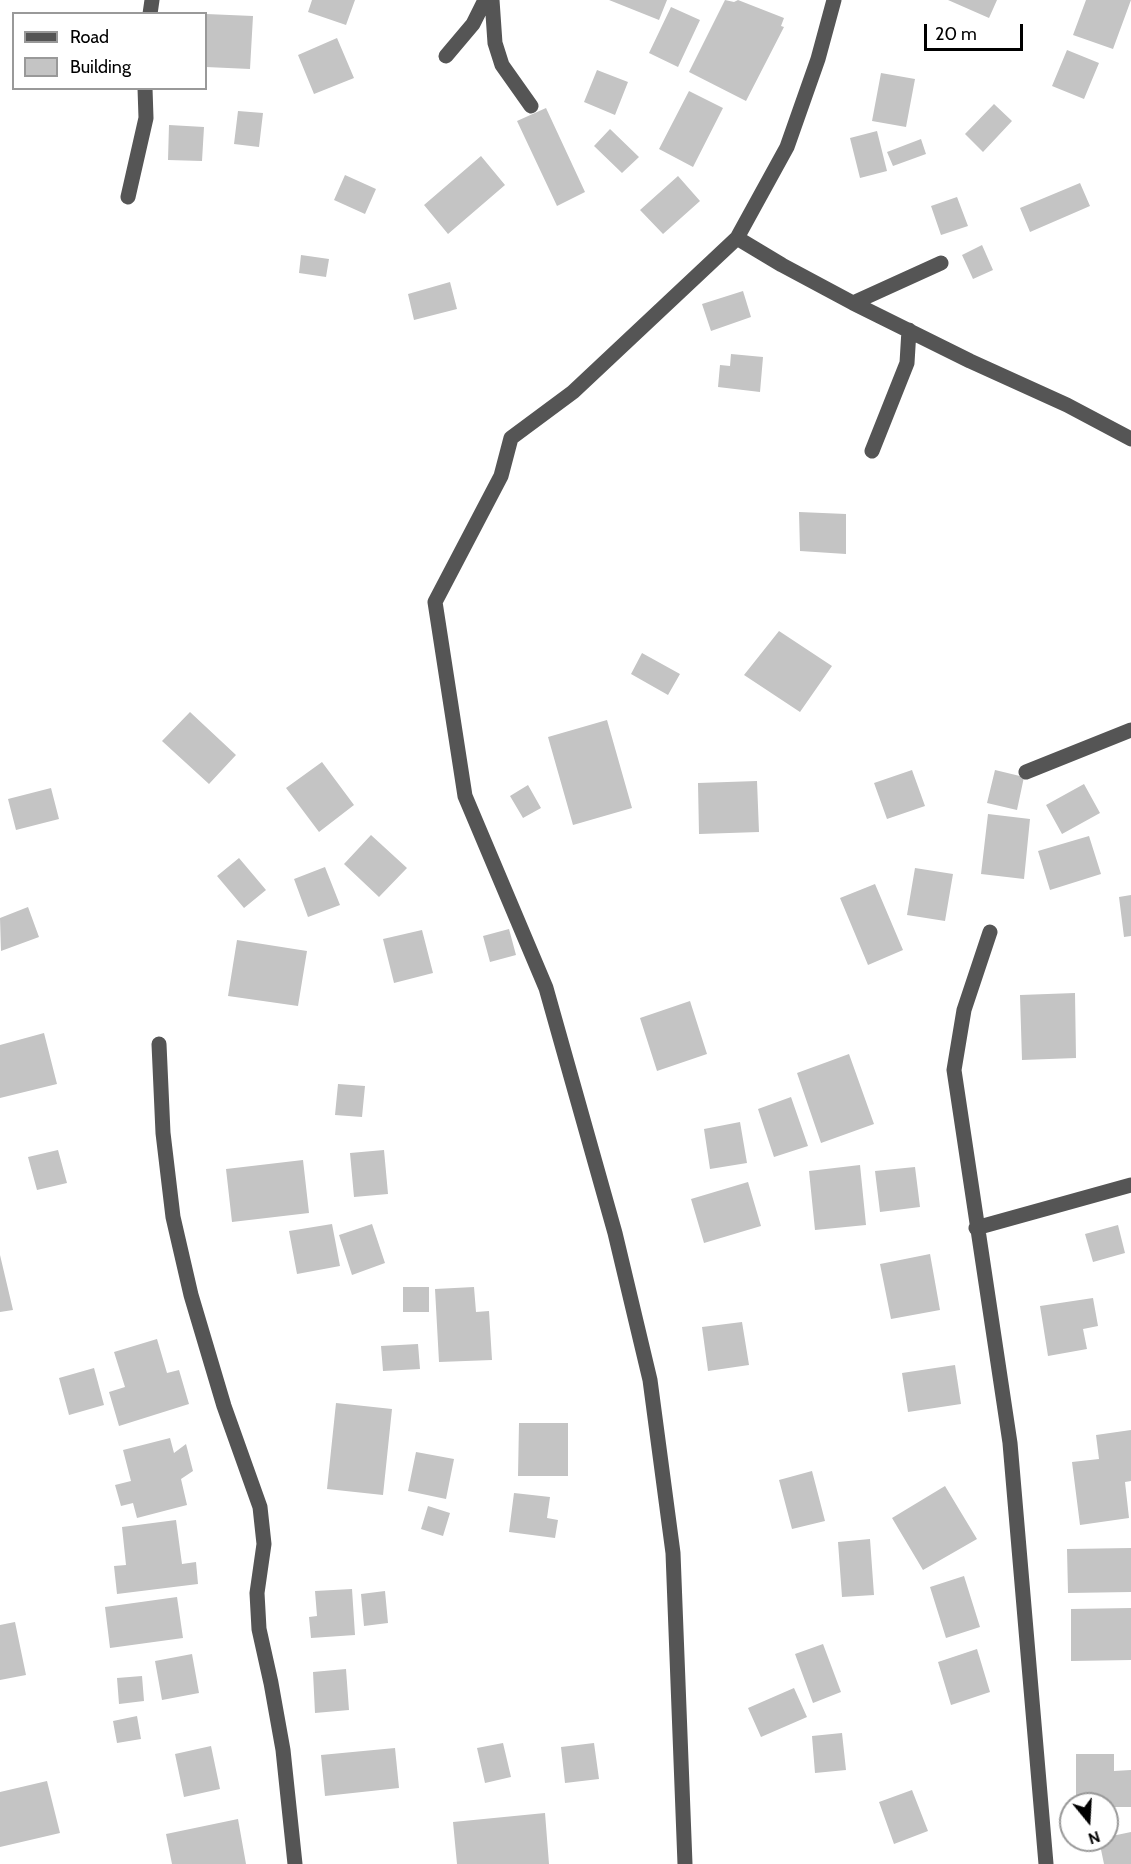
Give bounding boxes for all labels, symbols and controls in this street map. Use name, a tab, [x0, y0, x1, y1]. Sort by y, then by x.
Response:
legend	[12, 12, 207, 90]
scale bar	[927, 12, 1026, 50]
text: 20 m	[935, 23, 977, 45]
text: Road	[70, 26, 109, 48]
text: Building	[70, 56, 131, 78]
north arrow	[1059, 1792, 1119, 1852]
text: N	[1086, 1827, 1102, 1848]

